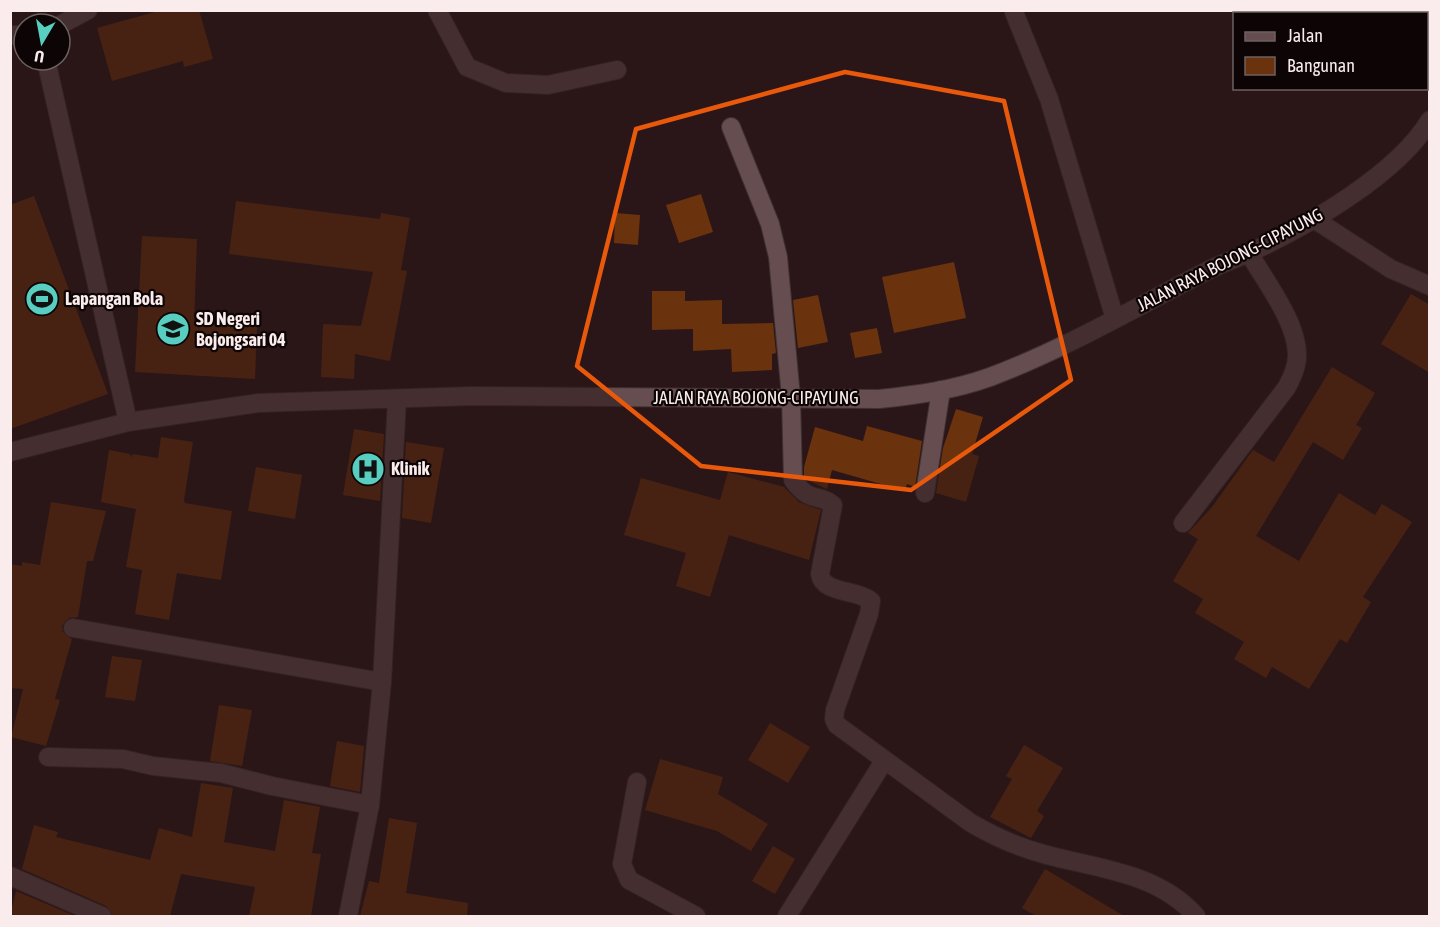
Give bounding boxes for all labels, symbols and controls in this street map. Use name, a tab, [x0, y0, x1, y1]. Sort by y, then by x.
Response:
north arrow	[12, 12, 72, 72]
legend	[1233, 12, 1428, 90]
text: Jalan	[1287, 25, 1323, 46]
text: U	[33, 47, 46, 66]
text: Bangunan	[1287, 55, 1355, 76]
street label: JALAN RAYA BOJONG-CIPAYUNG	[1133, 204, 1326, 316]
sports icon: Lapangan Bola	[24, 281, 60, 317]
place label: Lapangan Bola	[65, 288, 163, 309]
place label: SD Negeri Bojongsari 04	[196, 308, 286, 350]
school or university icon: SD Negeri Bojongsari 04	[155, 311, 191, 347]
street label: JALAN RAYA BOJONG-CIPAYUNG	[653, 387, 859, 408]
hospital icon: Klinik	[350, 451, 386, 487]
place label: Klinik	[391, 458, 431, 479]

